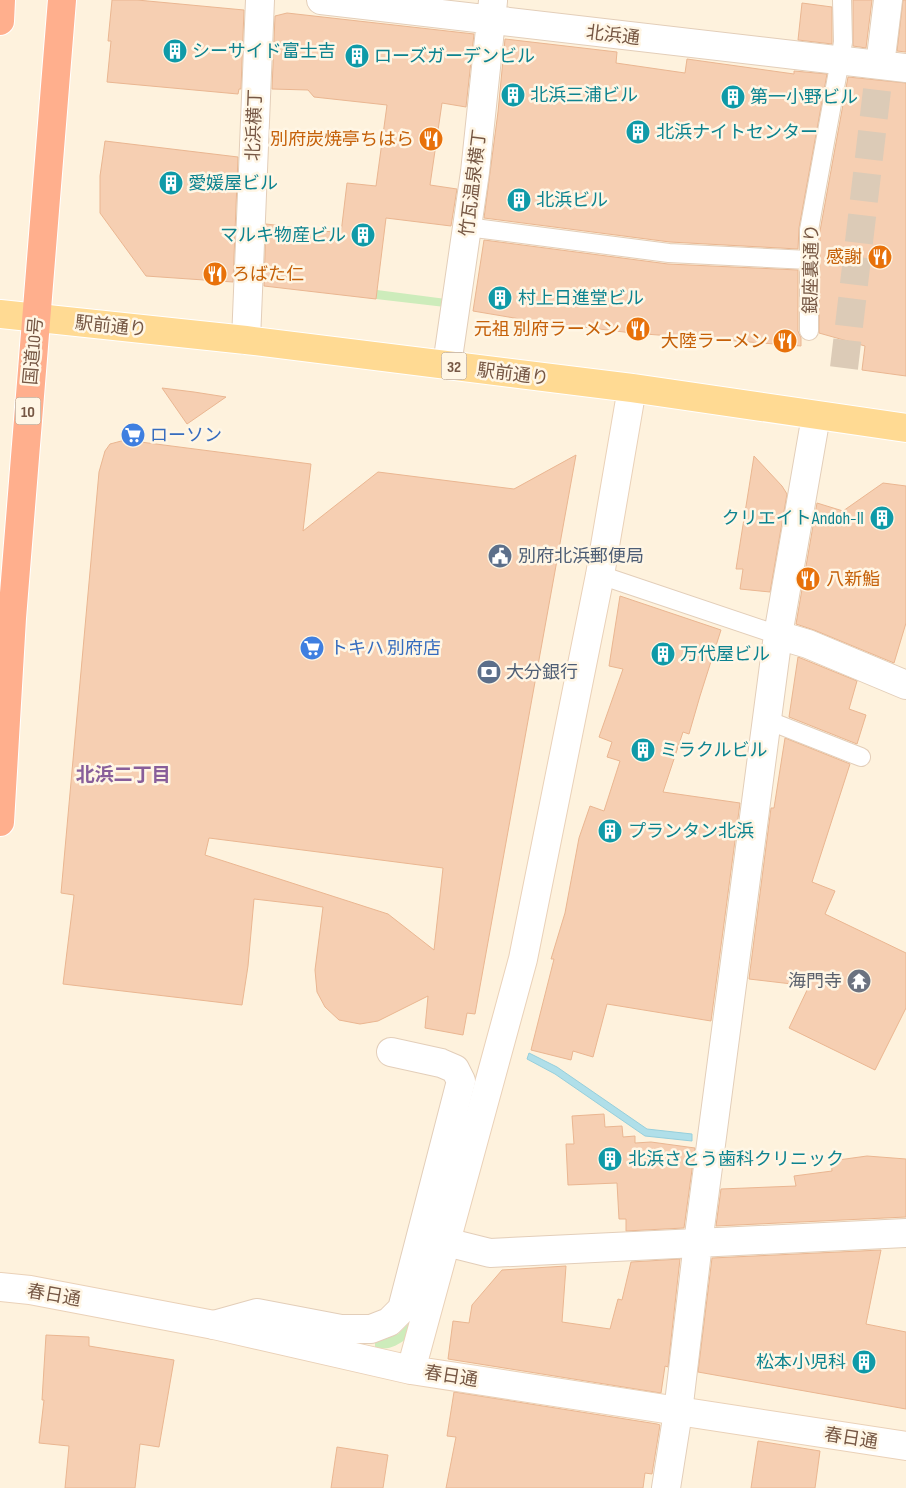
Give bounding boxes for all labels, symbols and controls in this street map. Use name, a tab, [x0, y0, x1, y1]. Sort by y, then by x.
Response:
street label: 北浜通	[585, 22, 641, 49]
building icon: シーサイド富士吉	[162, 38, 188, 64]
place label: シーサイド富士吉	[192, 41, 336, 62]
building icon: ローズガーデンビル	[344, 43, 370, 69]
place label: ローズガーデンビル	[374, 46, 535, 67]
building icon: 北浜三浦ビル	[500, 82, 526, 108]
building icon: 第一小野ビル	[720, 84, 746, 110]
place label: 北浜三浦ビル	[530, 85, 638, 106]
place label: 第一小野ビル	[750, 87, 858, 108]
street label: 北浜横丁	[243, 89, 266, 161]
building icon: 北浜ナイトセンター	[625, 119, 651, 145]
place label: 北浜ナイトセンター	[656, 122, 818, 143]
restaurant icon: 別府炭焼亭ちはら	[418, 126, 444, 152]
street label: 竹瓦温泉横丁	[456, 128, 490, 238]
place label: 別府炭焼亭ちはら	[270, 129, 414, 150]
building icon: 愛媛屋ビル	[158, 170, 184, 196]
place label: 愛媛屋ビル	[188, 173, 278, 194]
building icon: 北浜ビル	[506, 187, 532, 213]
place label: 北浜ビル	[536, 190, 608, 211]
building icon: マルキ物産ビル	[350, 222, 376, 248]
street label: 銀座裏通り	[800, 224, 823, 314]
place label: マルキ物産ビル	[220, 225, 346, 246]
restaurant icon: 感謝	[867, 244, 893, 270]
place label: 感謝	[826, 247, 862, 268]
restaurant icon: ろばた仁	[202, 261, 228, 287]
place label: ろばた仁	[232, 264, 304, 285]
building icon: 村上日進堂ビル	[487, 285, 513, 311]
place label: 村上日進堂ビル	[518, 288, 644, 309]
street label: 駅前通り	[74, 312, 148, 341]
street label: 国道10号	[20, 316, 47, 386]
restaurant icon: 元祖 別府ラーメン	[625, 316, 651, 342]
place label: 元祖 別府ラーメン	[474, 319, 620, 340]
restaurant icon: 大陸ラーメン	[772, 328, 798, 354]
place label: 大陸ラーメン	[661, 331, 768, 352]
road number: 32	[442, 352, 466, 380]
street label: 駅前通り	[476, 360, 550, 389]
road number: 10	[15, 398, 40, 424]
supermarket icon: ローソン	[120, 422, 146, 448]
place label: ローソン	[150, 425, 222, 446]
building icon: クリエイトAndoh-II	[869, 505, 895, 531]
place label: クリエイトAndoh-II	[722, 508, 864, 529]
public building icon: 別府北浜郵便局	[487, 543, 513, 569]
place label: 別府北浜郵便局	[518, 546, 644, 567]
restaurant icon: 八新鮨	[795, 566, 821, 592]
place label: 八新鮨	[826, 569, 880, 590]
supermarket icon: トキハ 別府店	[299, 635, 325, 661]
place label: トキハ 別府店	[330, 638, 441, 659]
building icon: 万代屋ビル	[650, 641, 676, 667]
place label: 万代屋ビル	[680, 644, 770, 665]
bank icon: 大分銀行	[476, 659, 502, 685]
place label: 大分銀行	[506, 662, 578, 683]
building icon: ミラクルビル	[630, 737, 656, 763]
place label: ミラクルビル	[660, 740, 767, 761]
district label: 北浜二丁目	[75, 764, 171, 787]
building icon: プランタン北浜	[597, 818, 623, 844]
place label: プランタン北浜	[628, 821, 754, 842]
temple icon: 海門寺	[846, 968, 872, 994]
place label: 海門寺	[788, 971, 842, 992]
building icon: 北浜さとう歯科クリニック	[597, 1146, 623, 1172]
place label: 北浜さとう歯科クリニック	[628, 1149, 844, 1170]
street label: 春日通	[26, 1280, 82, 1311]
building icon: 松本小児科	[851, 1349, 877, 1375]
place label: 松本小児科	[756, 1352, 846, 1373]
street label: 春日通	[423, 1362, 479, 1391]
street label: 春日通	[823, 1424, 879, 1453]

